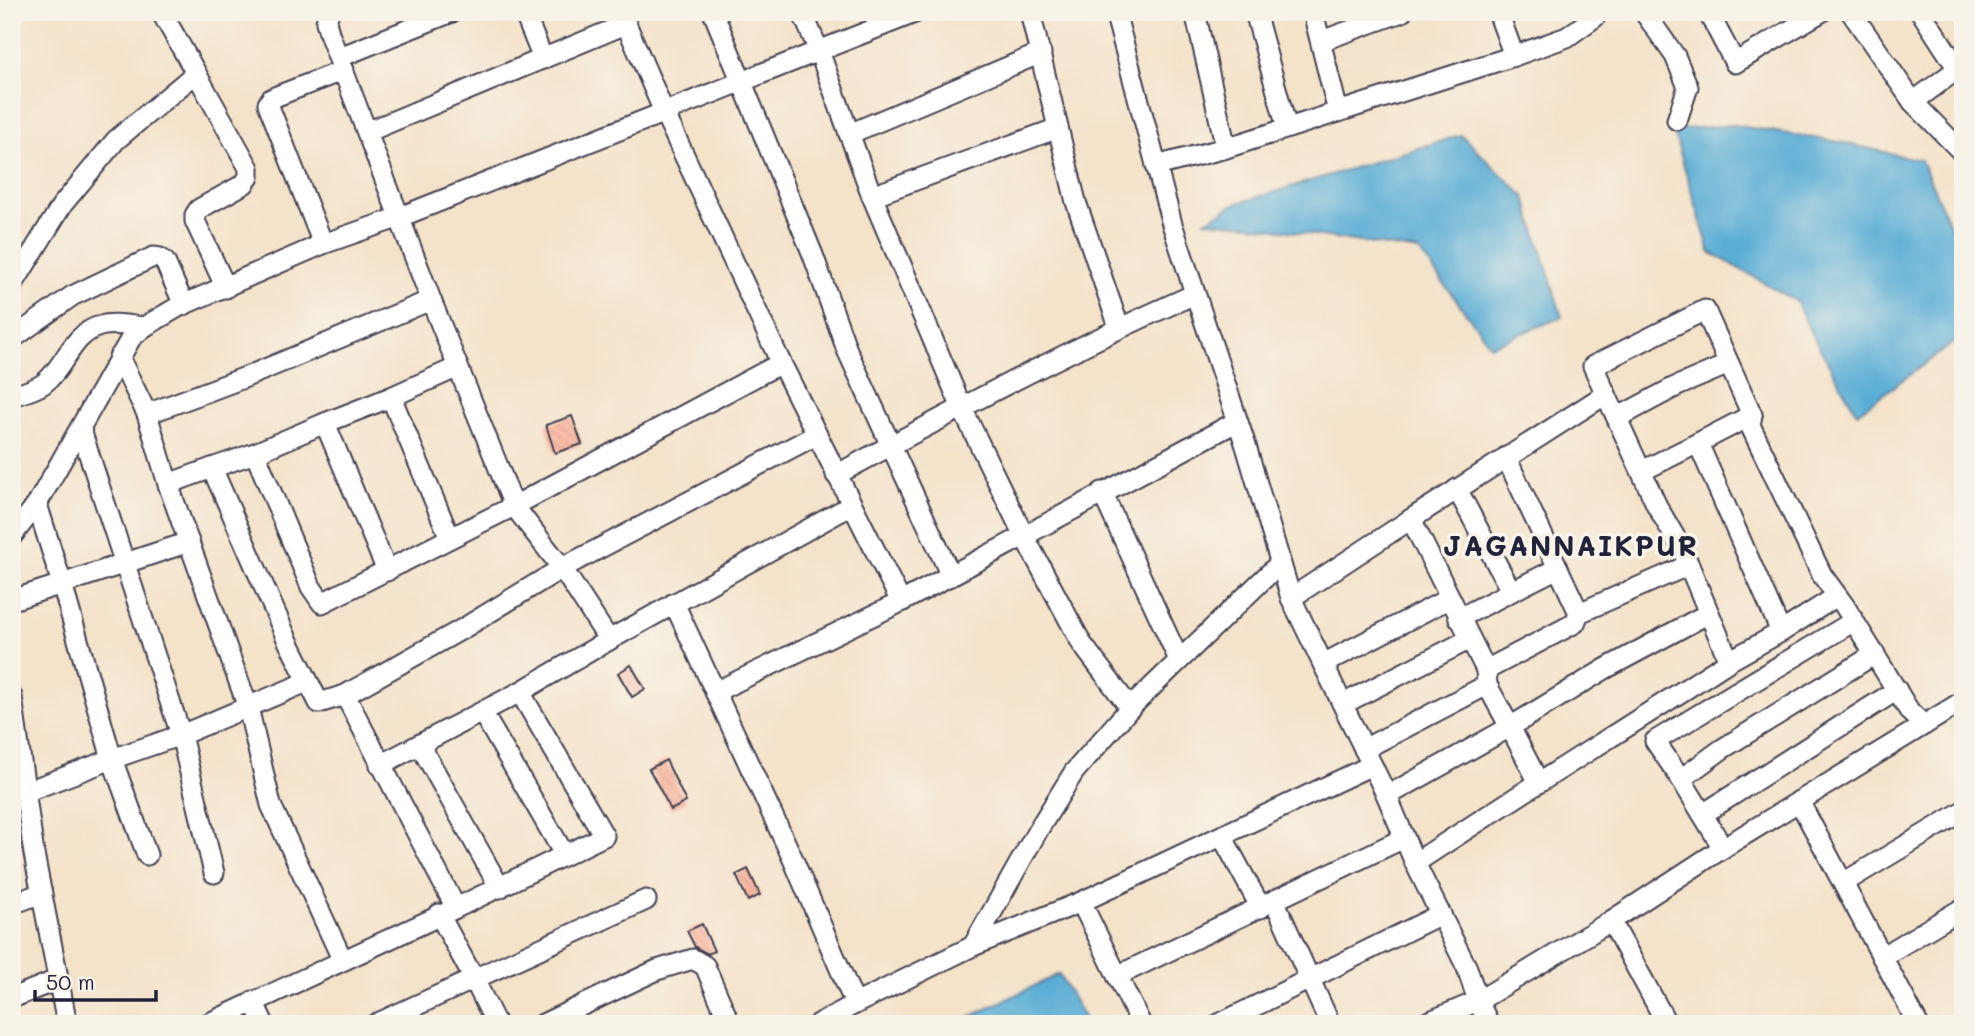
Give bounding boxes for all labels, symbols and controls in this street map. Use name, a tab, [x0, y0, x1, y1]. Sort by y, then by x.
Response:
district label: JAGANNAIKPUR	[1443, 527, 1699, 563]
scale bar	[35, 959, 156, 1003]
text: 50 m	[46, 968, 95, 995]

